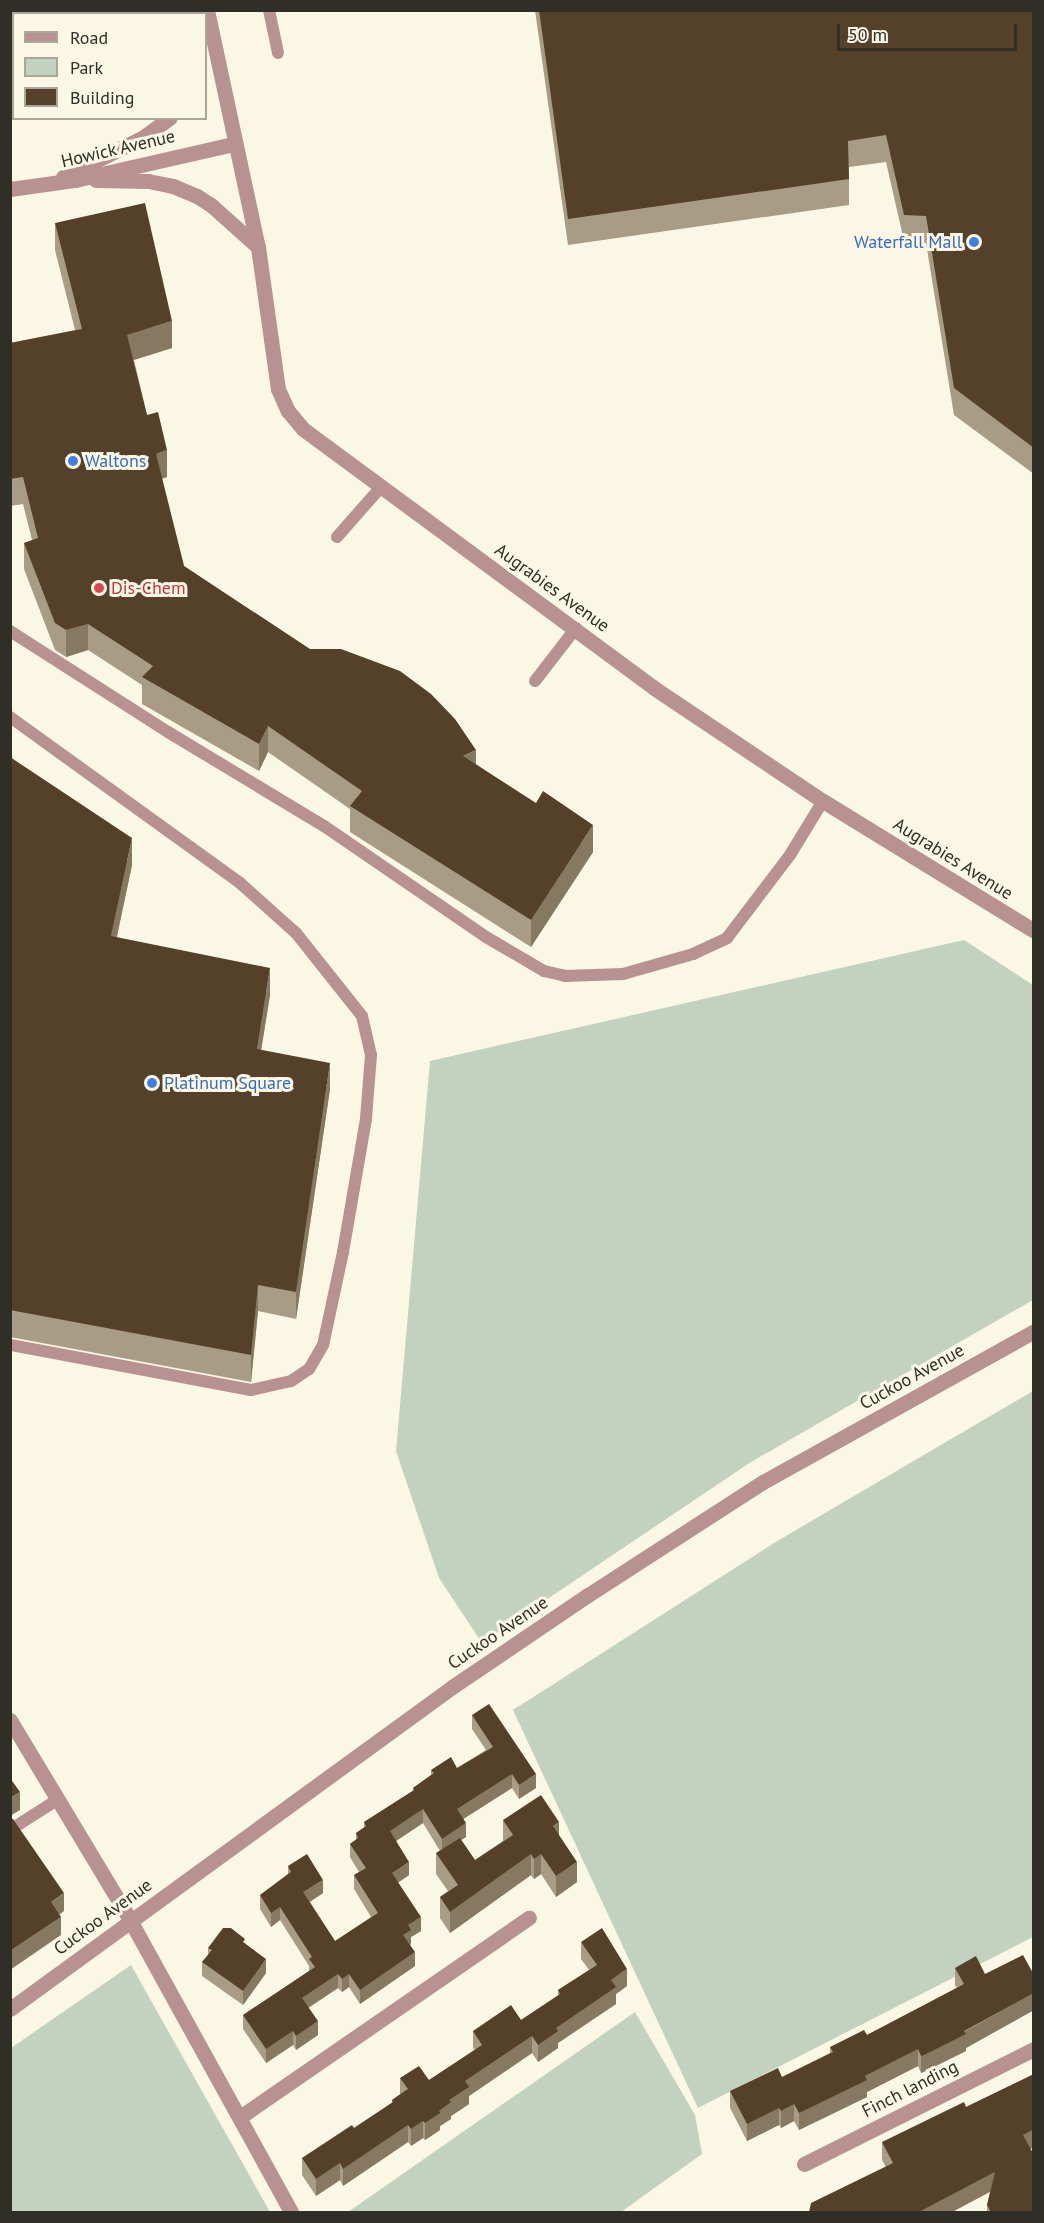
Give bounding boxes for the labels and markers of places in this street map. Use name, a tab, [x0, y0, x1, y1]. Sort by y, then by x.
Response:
place label: Waterfall Mall	[854, 231, 962, 253]
marker: Waterfall Mall	[967, 235, 981, 249]
place label: Waltons	[85, 450, 146, 472]
marker: Waltons	[66, 454, 80, 468]
place label: Dis-Chem	[111, 577, 186, 599]
marker: Dis-Chem	[92, 581, 106, 595]
place label: Platinum Square	[164, 1072, 291, 1094]
marker: Platinum Square	[145, 1076, 159, 1090]

